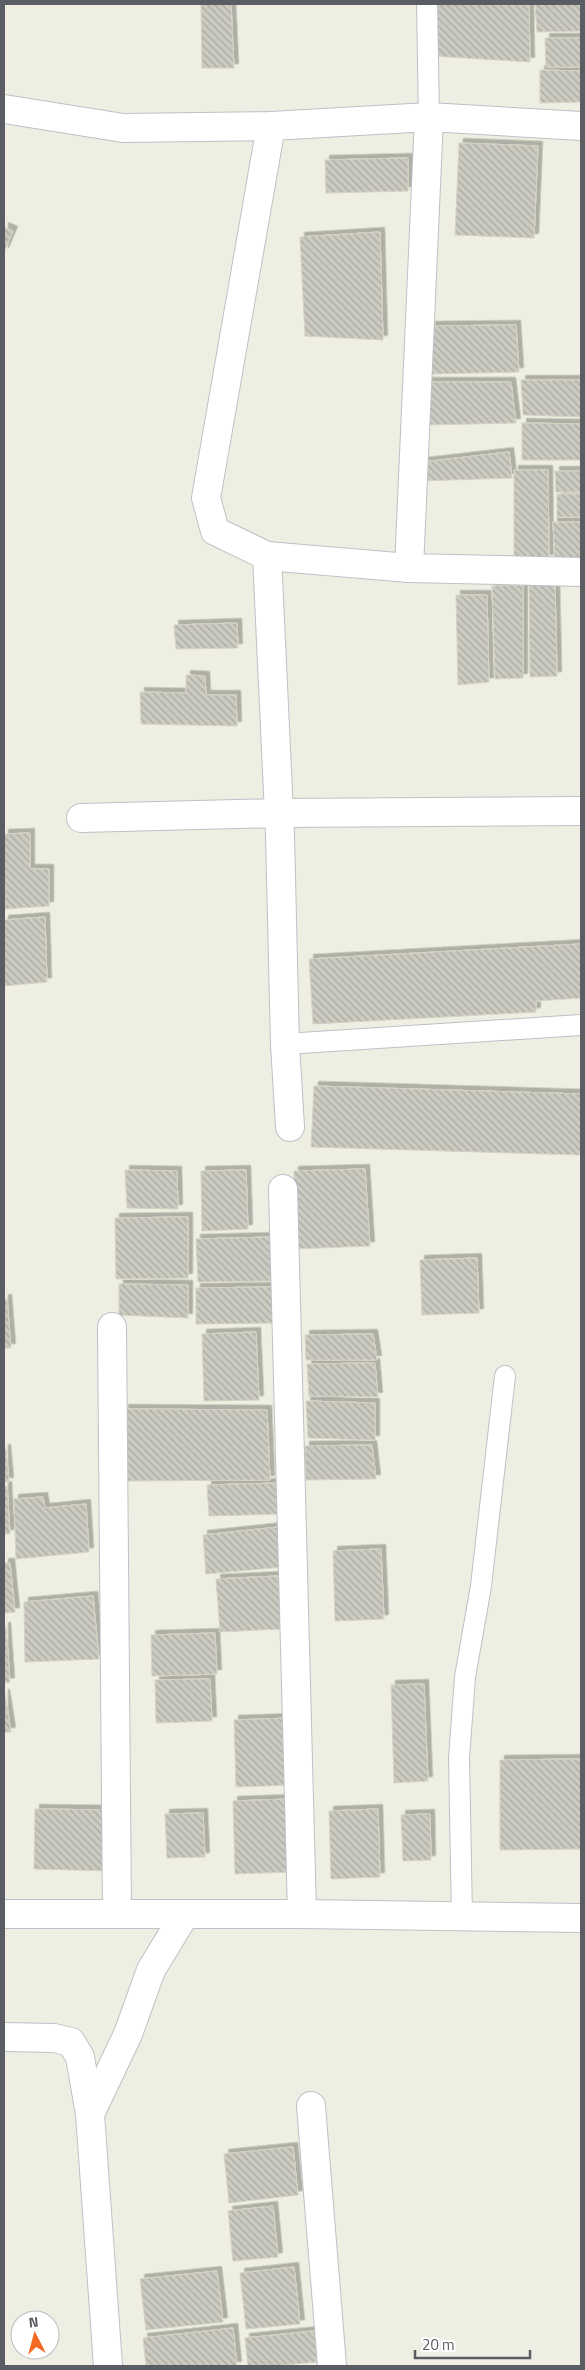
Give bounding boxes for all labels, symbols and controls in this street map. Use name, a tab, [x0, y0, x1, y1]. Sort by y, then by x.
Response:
north arrow	[10, 2310, 60, 2360]
text: N	[28, 2311, 40, 2333]
scale bar	[415, 2328, 530, 2360]
text: 20 m	[422, 2333, 455, 2356]

